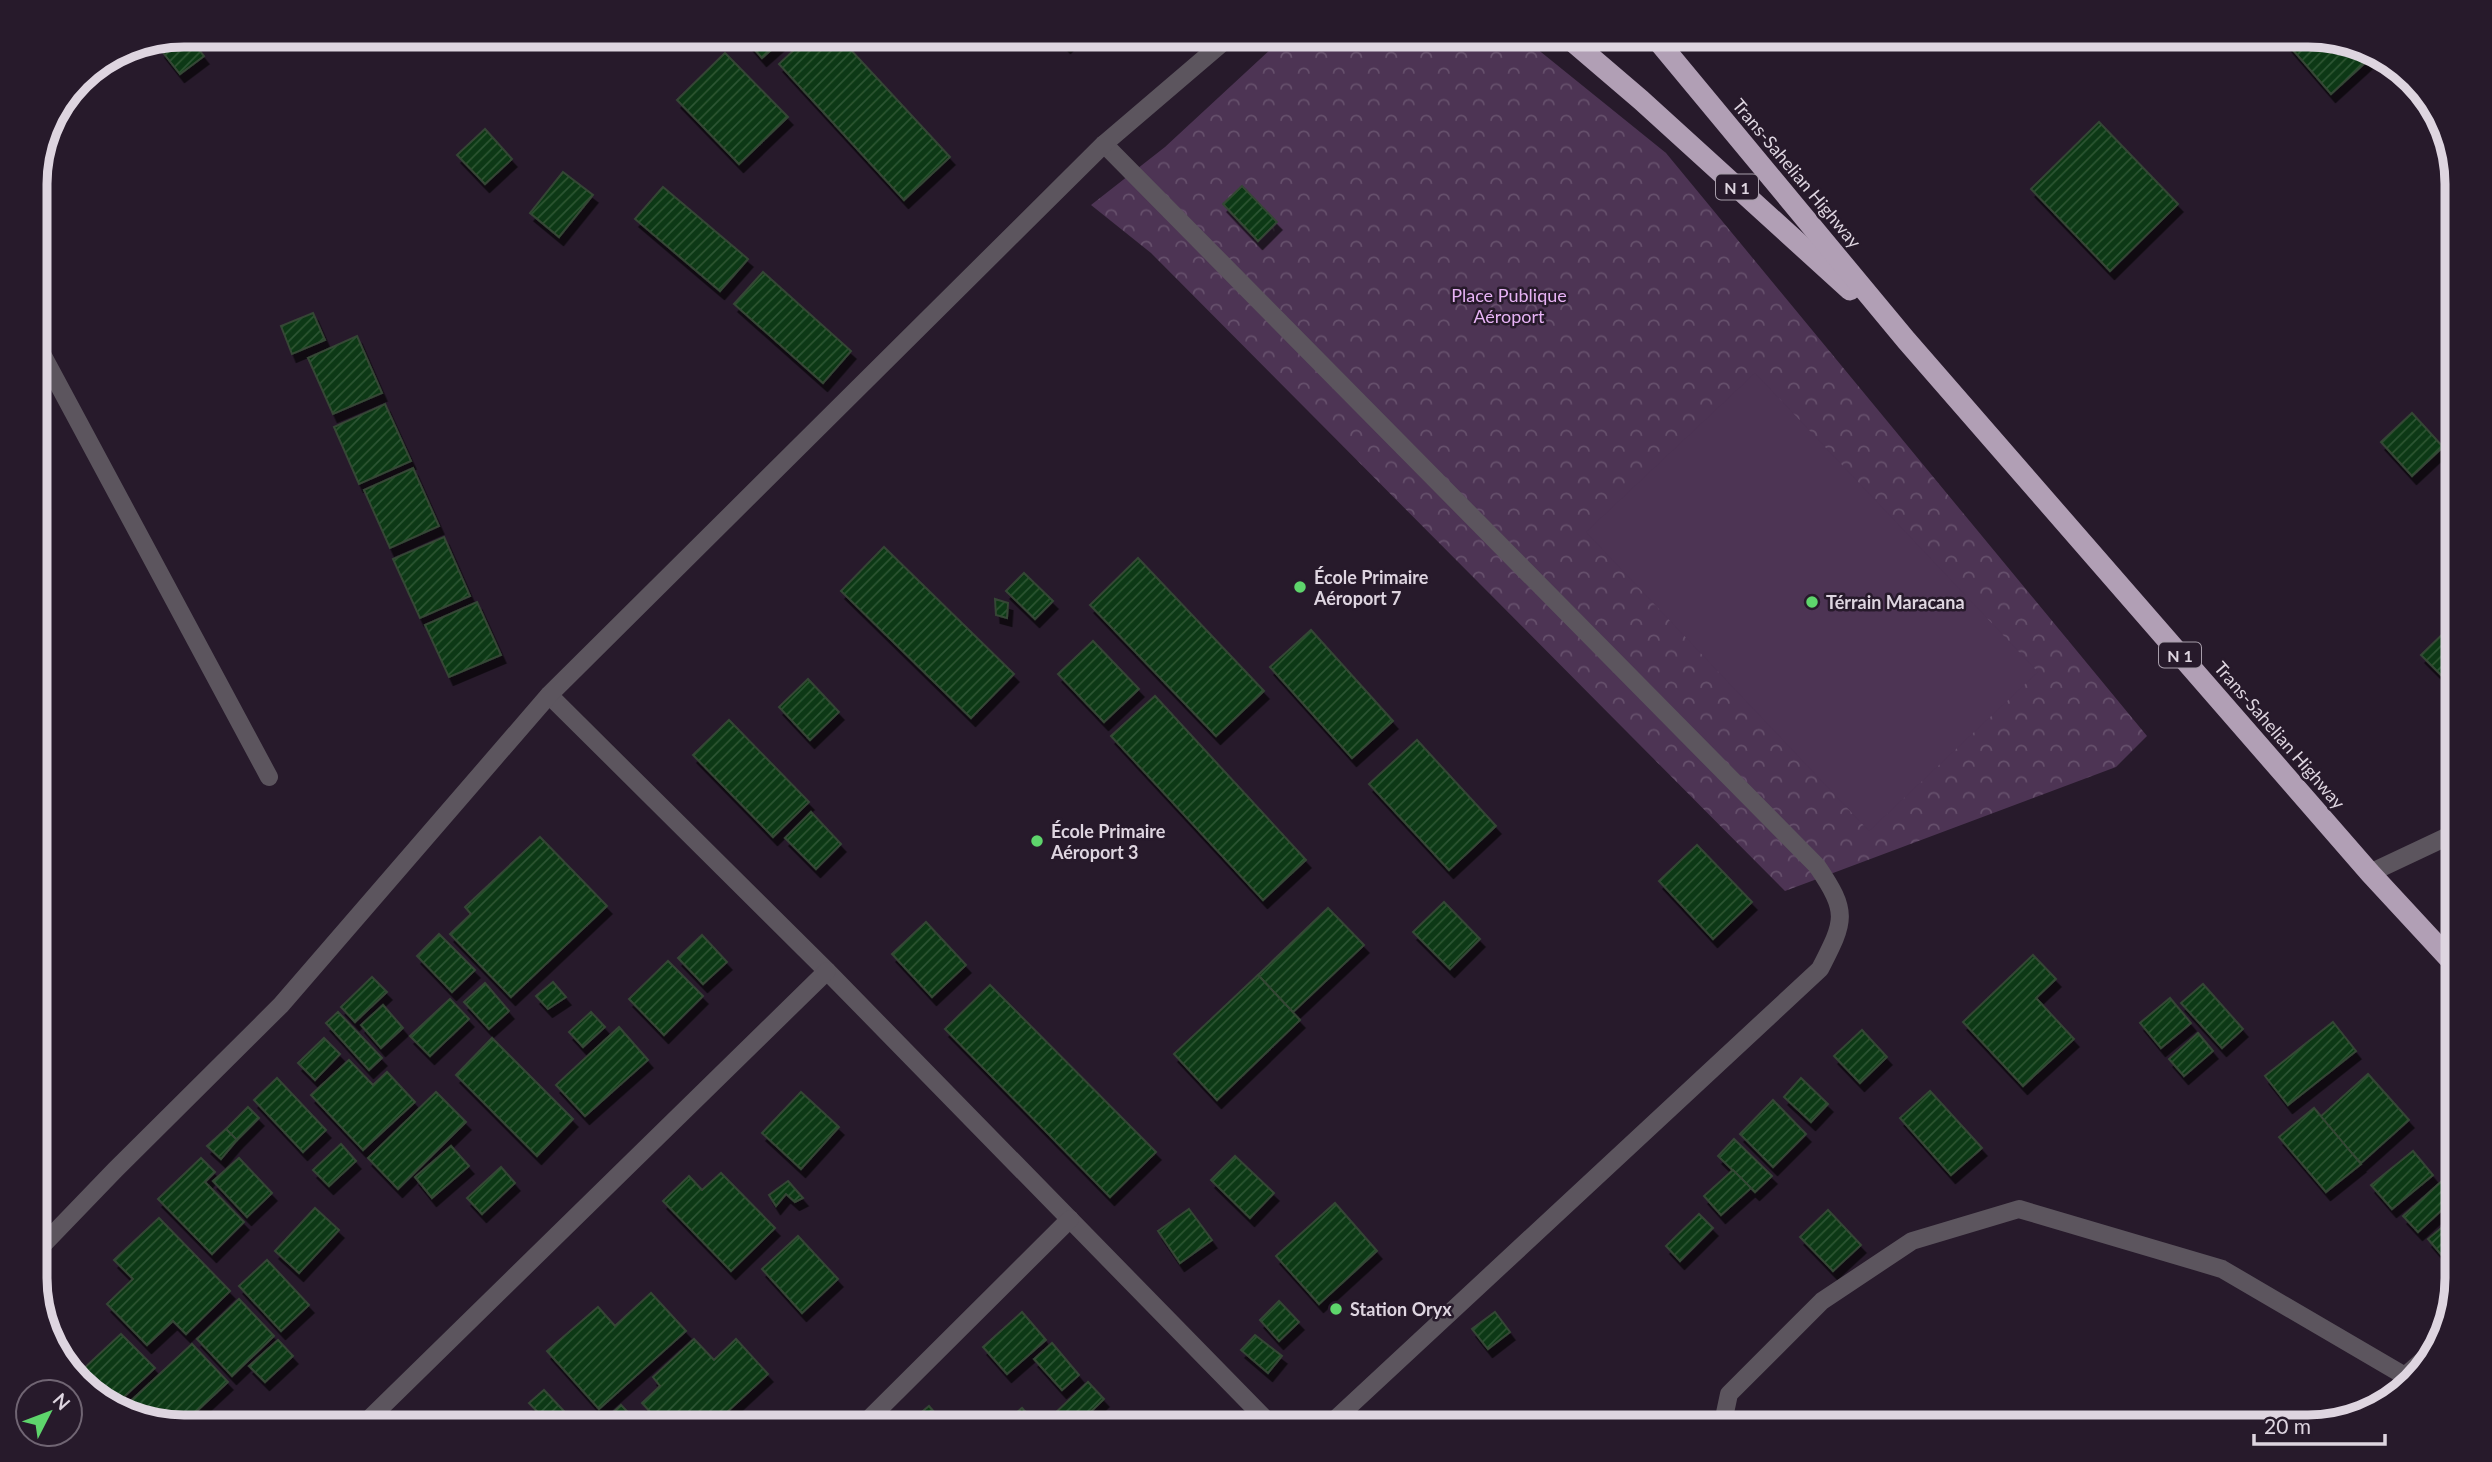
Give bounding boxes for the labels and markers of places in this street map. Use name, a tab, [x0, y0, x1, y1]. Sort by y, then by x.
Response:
place label: École Primaire Aéroport 7	[1313, 566, 1429, 609]
marker: École Primaire Aéroport 7	[1292, 579, 1308, 595]
place label: Térrain Maracana	[1826, 591, 1965, 613]
marker: Térrain Maracana	[1804, 594, 1820, 610]
place label: École Primaire Aéroport 3	[1050, 820, 1166, 863]
marker: École Primaire Aéroport 3	[1029, 833, 1045, 849]
place label: Station Oryx	[1350, 1298, 1452, 1320]
marker: Station Oryx	[1328, 1301, 1344, 1317]

